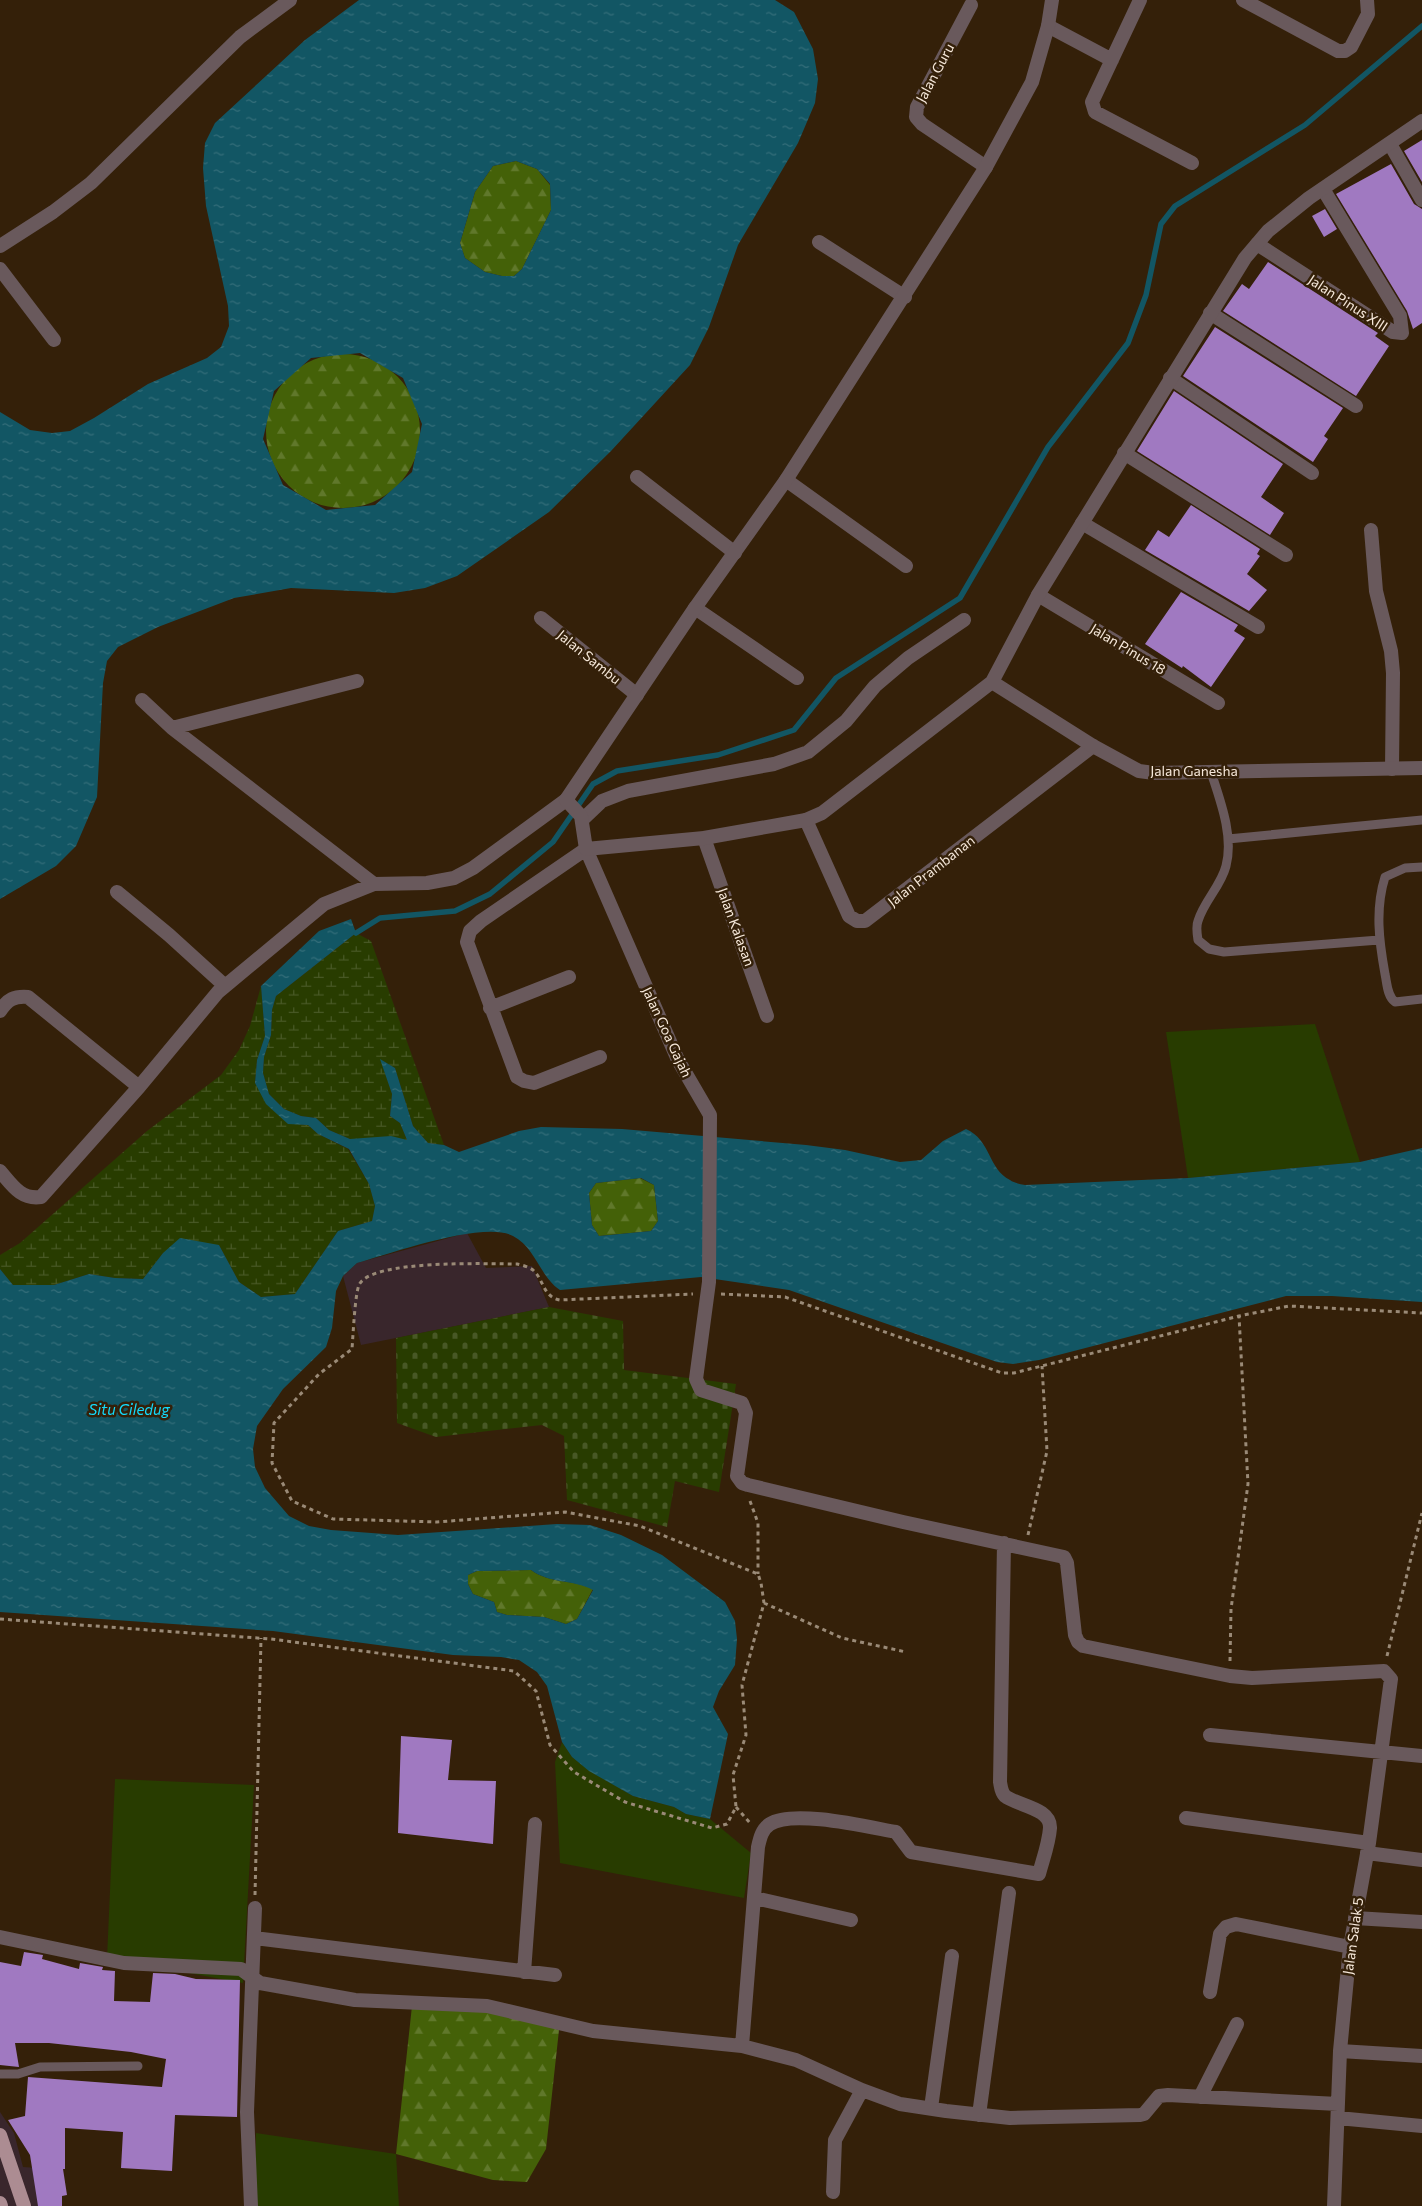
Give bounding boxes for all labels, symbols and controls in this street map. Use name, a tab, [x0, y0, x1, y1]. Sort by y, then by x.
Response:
street label: Jalan Guru	[912, 40, 957, 105]
street label: Jalan Pinus XIII	[1305, 271, 1391, 335]
street label: Jalan Pinus 18	[1088, 619, 1169, 678]
street label: Jalan Sambu	[554, 626, 625, 687]
street label: Jalan Ganesha	[1150, 762, 1238, 779]
street label: Jalan Prambanan	[884, 831, 978, 910]
street label: Jalan Kalasan	[714, 885, 759, 968]
street label: Jalan Goa Gajah	[639, 984, 696, 1080]
water label: Situ Ciledug	[88, 1400, 170, 1418]
street label: Jalan Salak 5	[1339, 1896, 1366, 1976]

